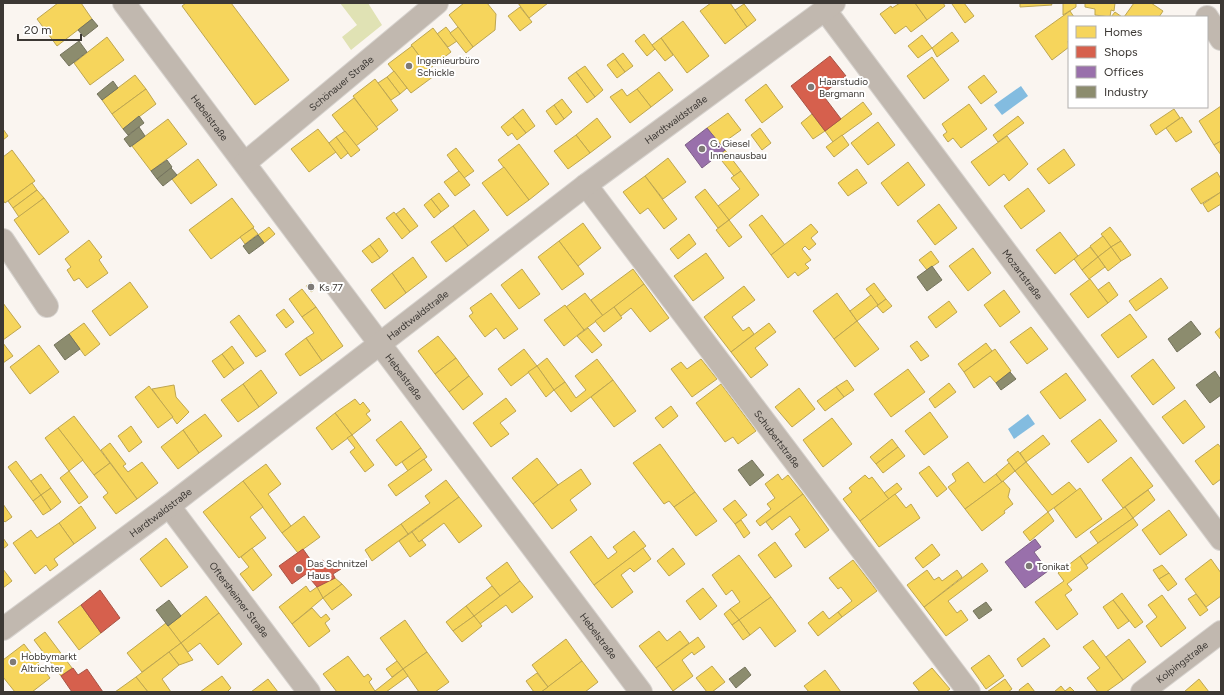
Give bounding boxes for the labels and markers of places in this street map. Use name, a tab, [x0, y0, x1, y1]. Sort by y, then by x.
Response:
place label: Ingenieurbüro Schickle	[417, 54, 480, 79]
marker: Ingenieurbüro Schickle	[404, 61, 414, 71]
place label: Haarstudio Bergmann	[819, 75, 868, 100]
marker: Haarstudio Bergmann	[806, 82, 816, 92]
place label: G. Giesel Innenausbau	[710, 137, 767, 162]
marker: G. Giesel Innenausbau	[697, 144, 707, 154]
place label: Ks 77	[319, 281, 344, 294]
marker: Ks 77	[306, 282, 316, 292]
place label: Das Schnitzel Haus	[307, 557, 368, 582]
place label: Tonikat	[1037, 560, 1069, 573]
marker: Tonikat	[1024, 561, 1034, 571]
marker: Das Schnitzel Haus	[294, 564, 304, 574]
place label: Hobbymarkt Altrichter	[21, 650, 77, 675]
marker: Hobbymarkt Altrichter	[8, 657, 18, 667]

